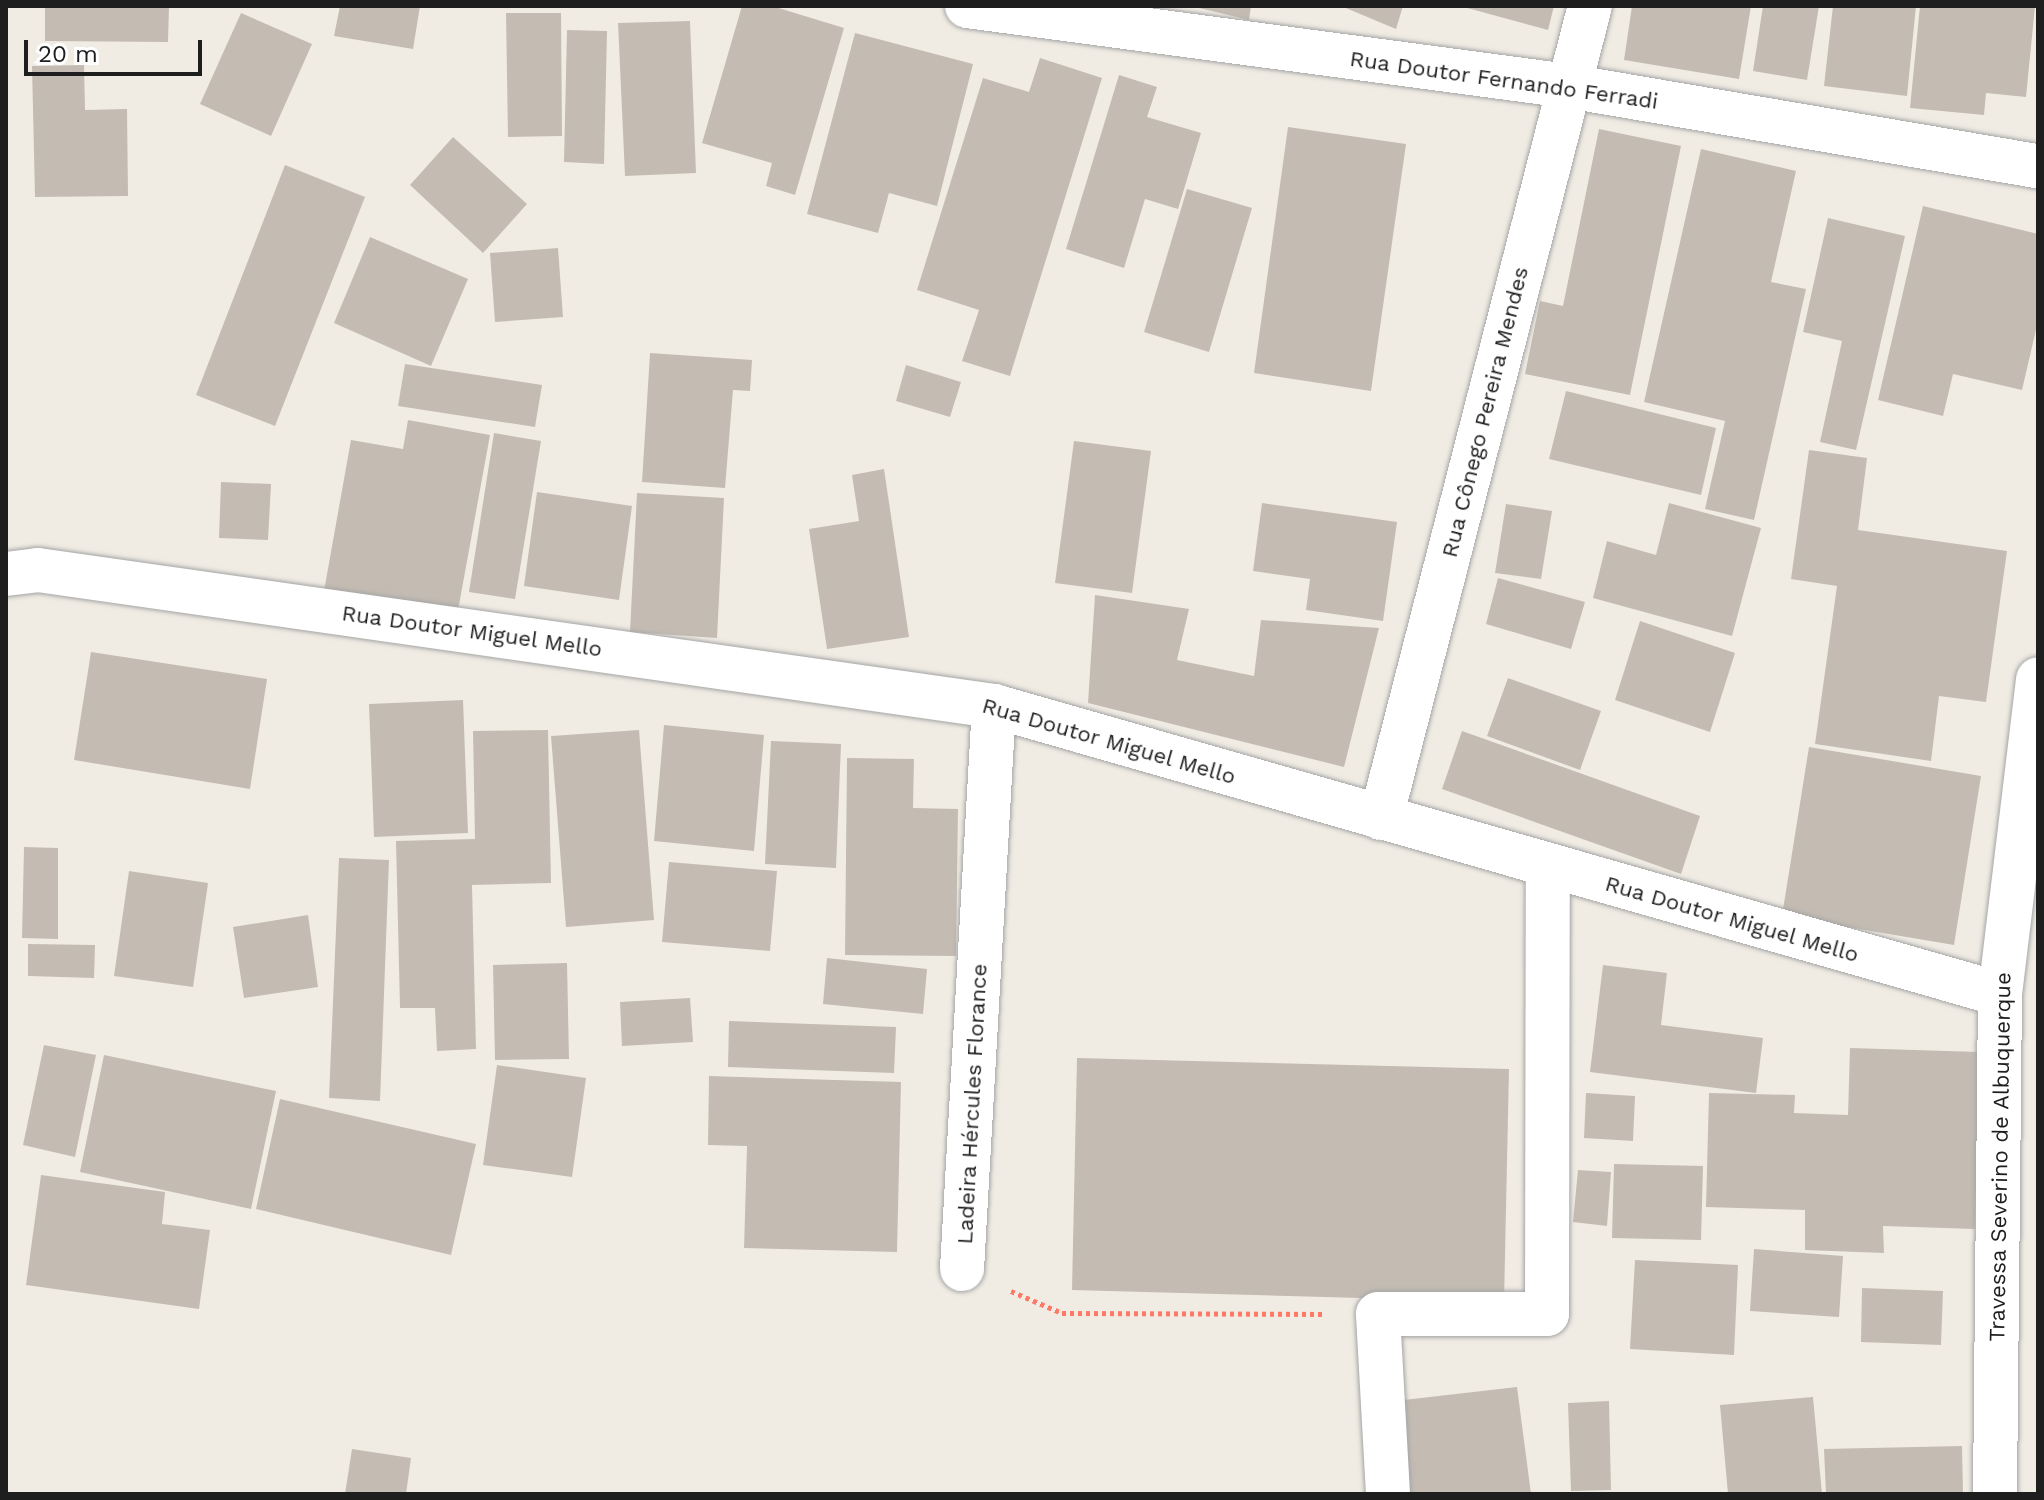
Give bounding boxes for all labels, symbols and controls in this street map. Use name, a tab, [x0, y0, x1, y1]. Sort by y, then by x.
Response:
scale bar	[28, 24, 206, 74]
text: 20 m	[38, 40, 98, 68]
street label: Rua Doutor Fernando Ferradi	[1348, 45, 1660, 115]
street label: Rua Cônego Pereira Mendes	[1436, 263, 1534, 561]
street label: Rua Doutor Miguel Mello	[339, 600, 605, 662]
street label: Rua Doutor Miguel Mello	[978, 692, 1240, 790]
street label: Rua Doutor Miguel Mello	[1601, 870, 1863, 968]
street label: Ladeira Hércules Florance	[951, 963, 993, 1245]
street label: Travessa Severino de Albuquerque	[1984, 971, 2016, 1343]

